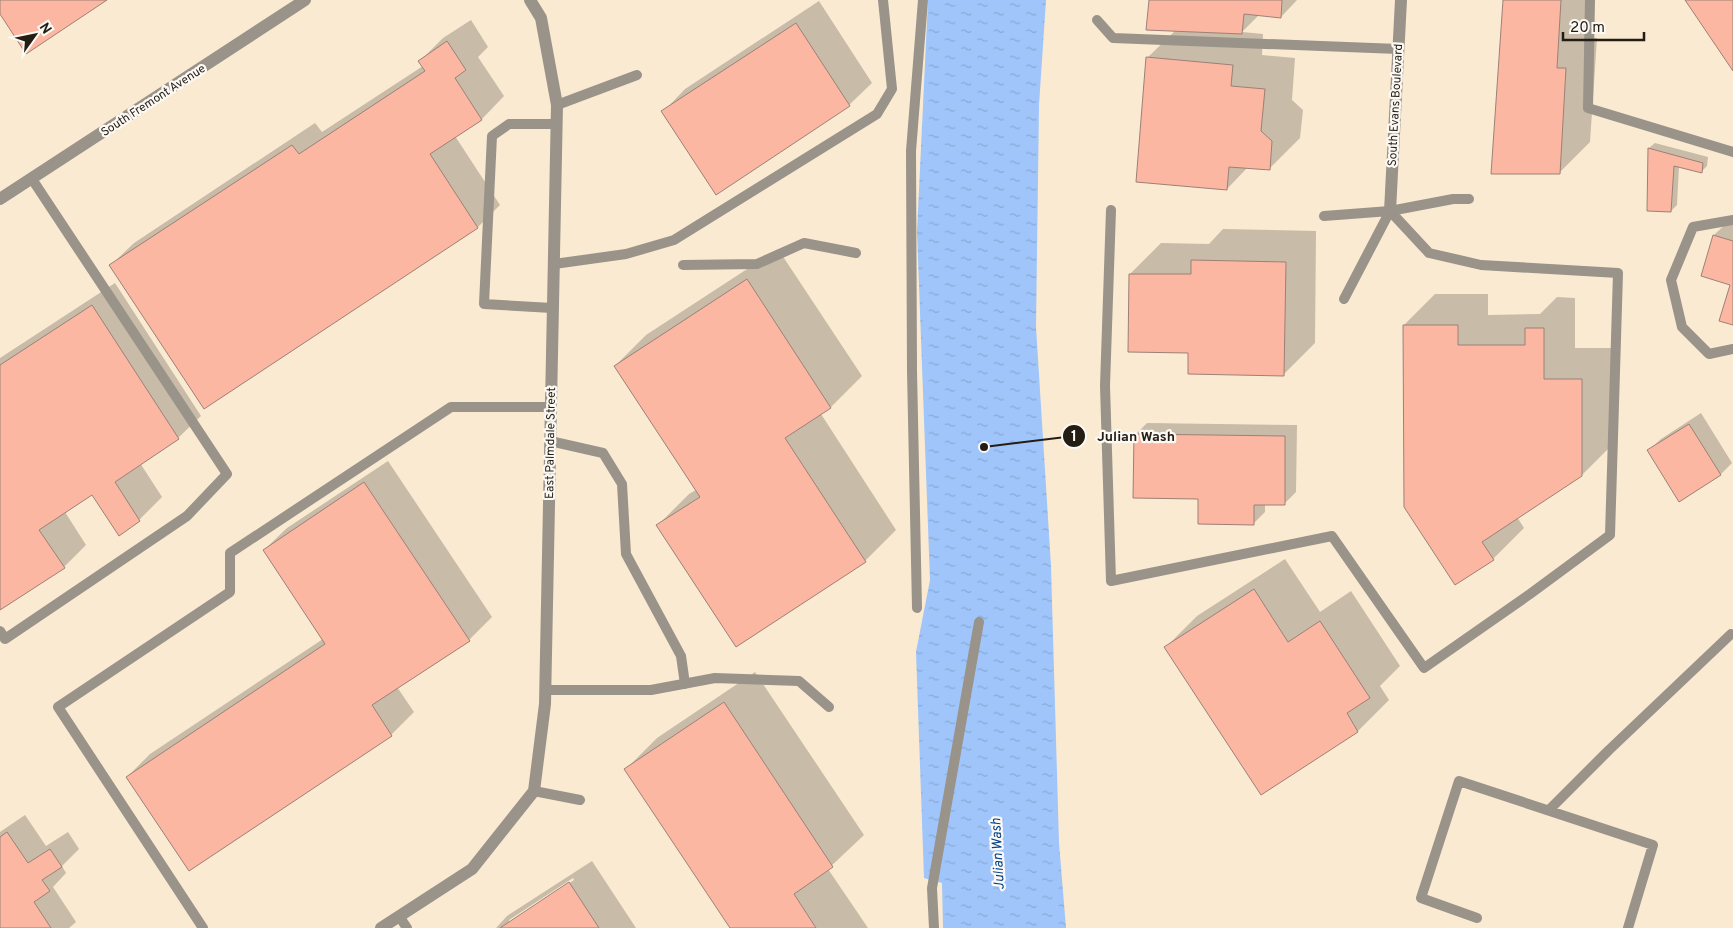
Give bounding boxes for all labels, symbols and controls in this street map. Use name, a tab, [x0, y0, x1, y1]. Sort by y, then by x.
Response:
north arrow	[10, 10, 60, 60]
scale bar	[1563, 10, 1644, 42]
text: 20 m	[1570, 19, 1605, 38]
text: N	[35, 20, 55, 38]
street label: South Evans Boulevard	[1385, 43, 1407, 167]
street label: South Fremont Avenue	[98, 61, 209, 141]
street label: East Palmdale Street	[542, 387, 560, 499]
callout: Julian Wash	[1062, 421, 1185, 450]
text: 1	[1071, 428, 1077, 447]
text: Julian Wash	[1097, 429, 1175, 446]
water label: Julian Wash	[988, 817, 1009, 890]

